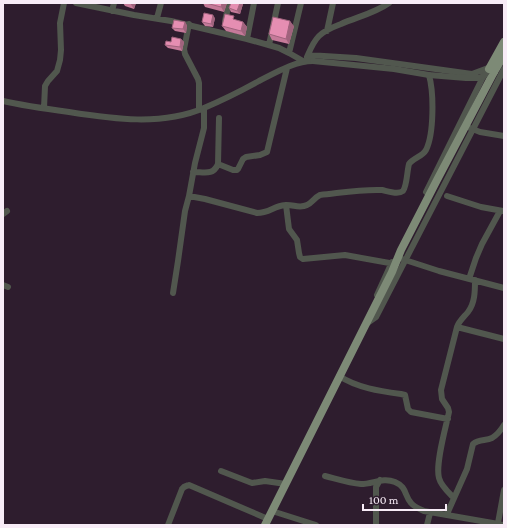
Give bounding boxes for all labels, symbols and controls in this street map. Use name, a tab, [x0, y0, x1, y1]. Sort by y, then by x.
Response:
scale bar	[363, 486, 446, 512]
text: 100 m	[369, 493, 399, 507]

